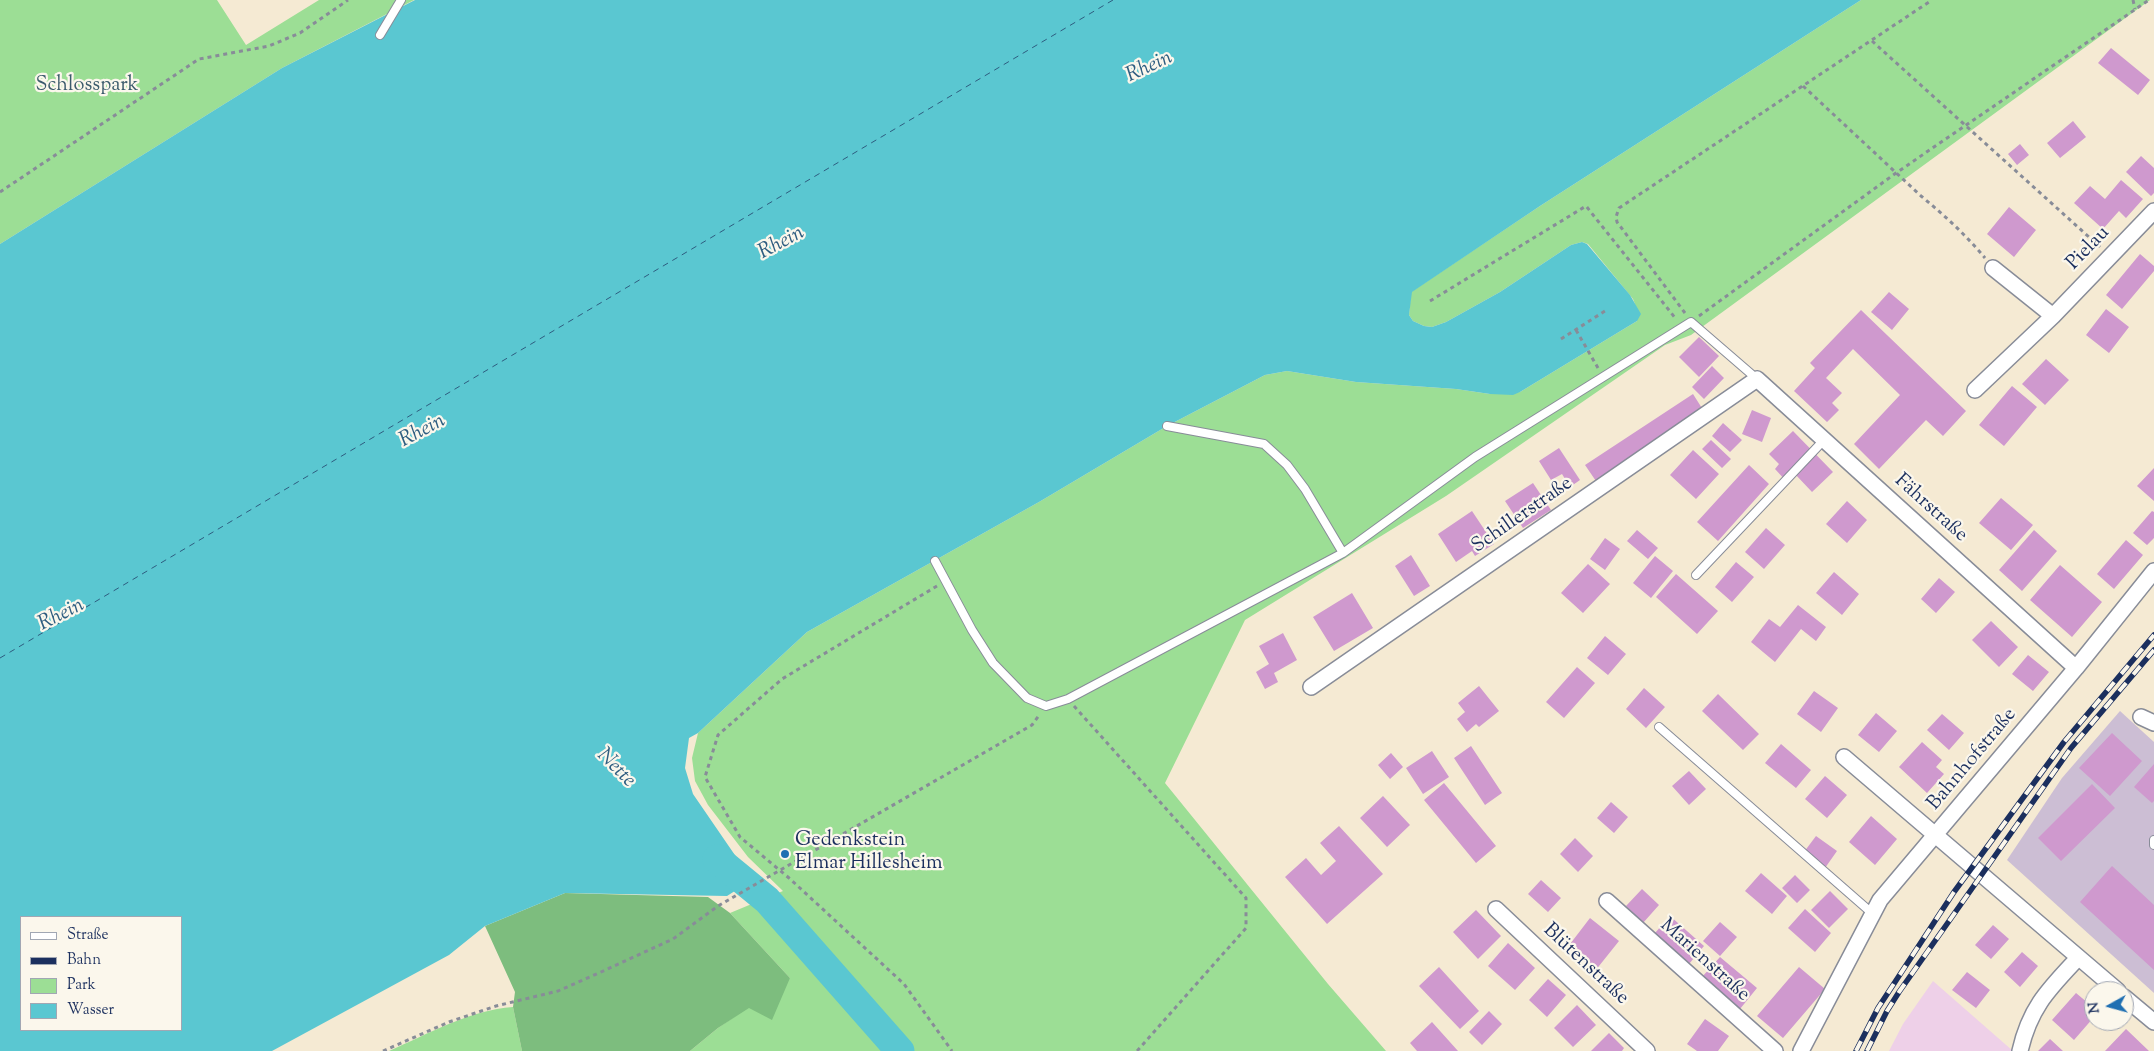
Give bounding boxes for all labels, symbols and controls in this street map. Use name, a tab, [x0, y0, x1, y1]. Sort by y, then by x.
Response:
water label: Rhein	[1123, 46, 1177, 90]
park label: Schlosspark	[36, 75, 138, 99]
water label: Rhein	[755, 222, 809, 266]
street label: Pielau	[2062, 222, 2116, 276]
water label: Rhein	[396, 410, 450, 454]
street label: Fährstraße	[1888, 470, 1972, 548]
street label: Schillerstraße	[1468, 473, 1578, 559]
water label: Rhein	[35, 594, 89, 638]
street label: Bahnhofstraße	[1923, 704, 2023, 816]
water label: Nette	[590, 744, 640, 794]
place label: Gedenkstein Elmar Hillesheim	[795, 830, 943, 877]
marker: Gedenkstein Elmar Hillesheim	[779, 848, 791, 860]
street label: Marienstraße	[1654, 914, 1754, 1008]
legend	[20, 916, 182, 1031]
street label: Blütenstraße	[1537, 919, 1633, 1011]
text: Straße	[67, 925, 109, 946]
text: Bahn	[67, 950, 101, 971]
text: Park	[67, 975, 96, 996]
north arrow	[2084, 981, 2134, 1031]
text: Wasser	[67, 1000, 114, 1021]
text: N	[2084, 1001, 2106, 1014]

